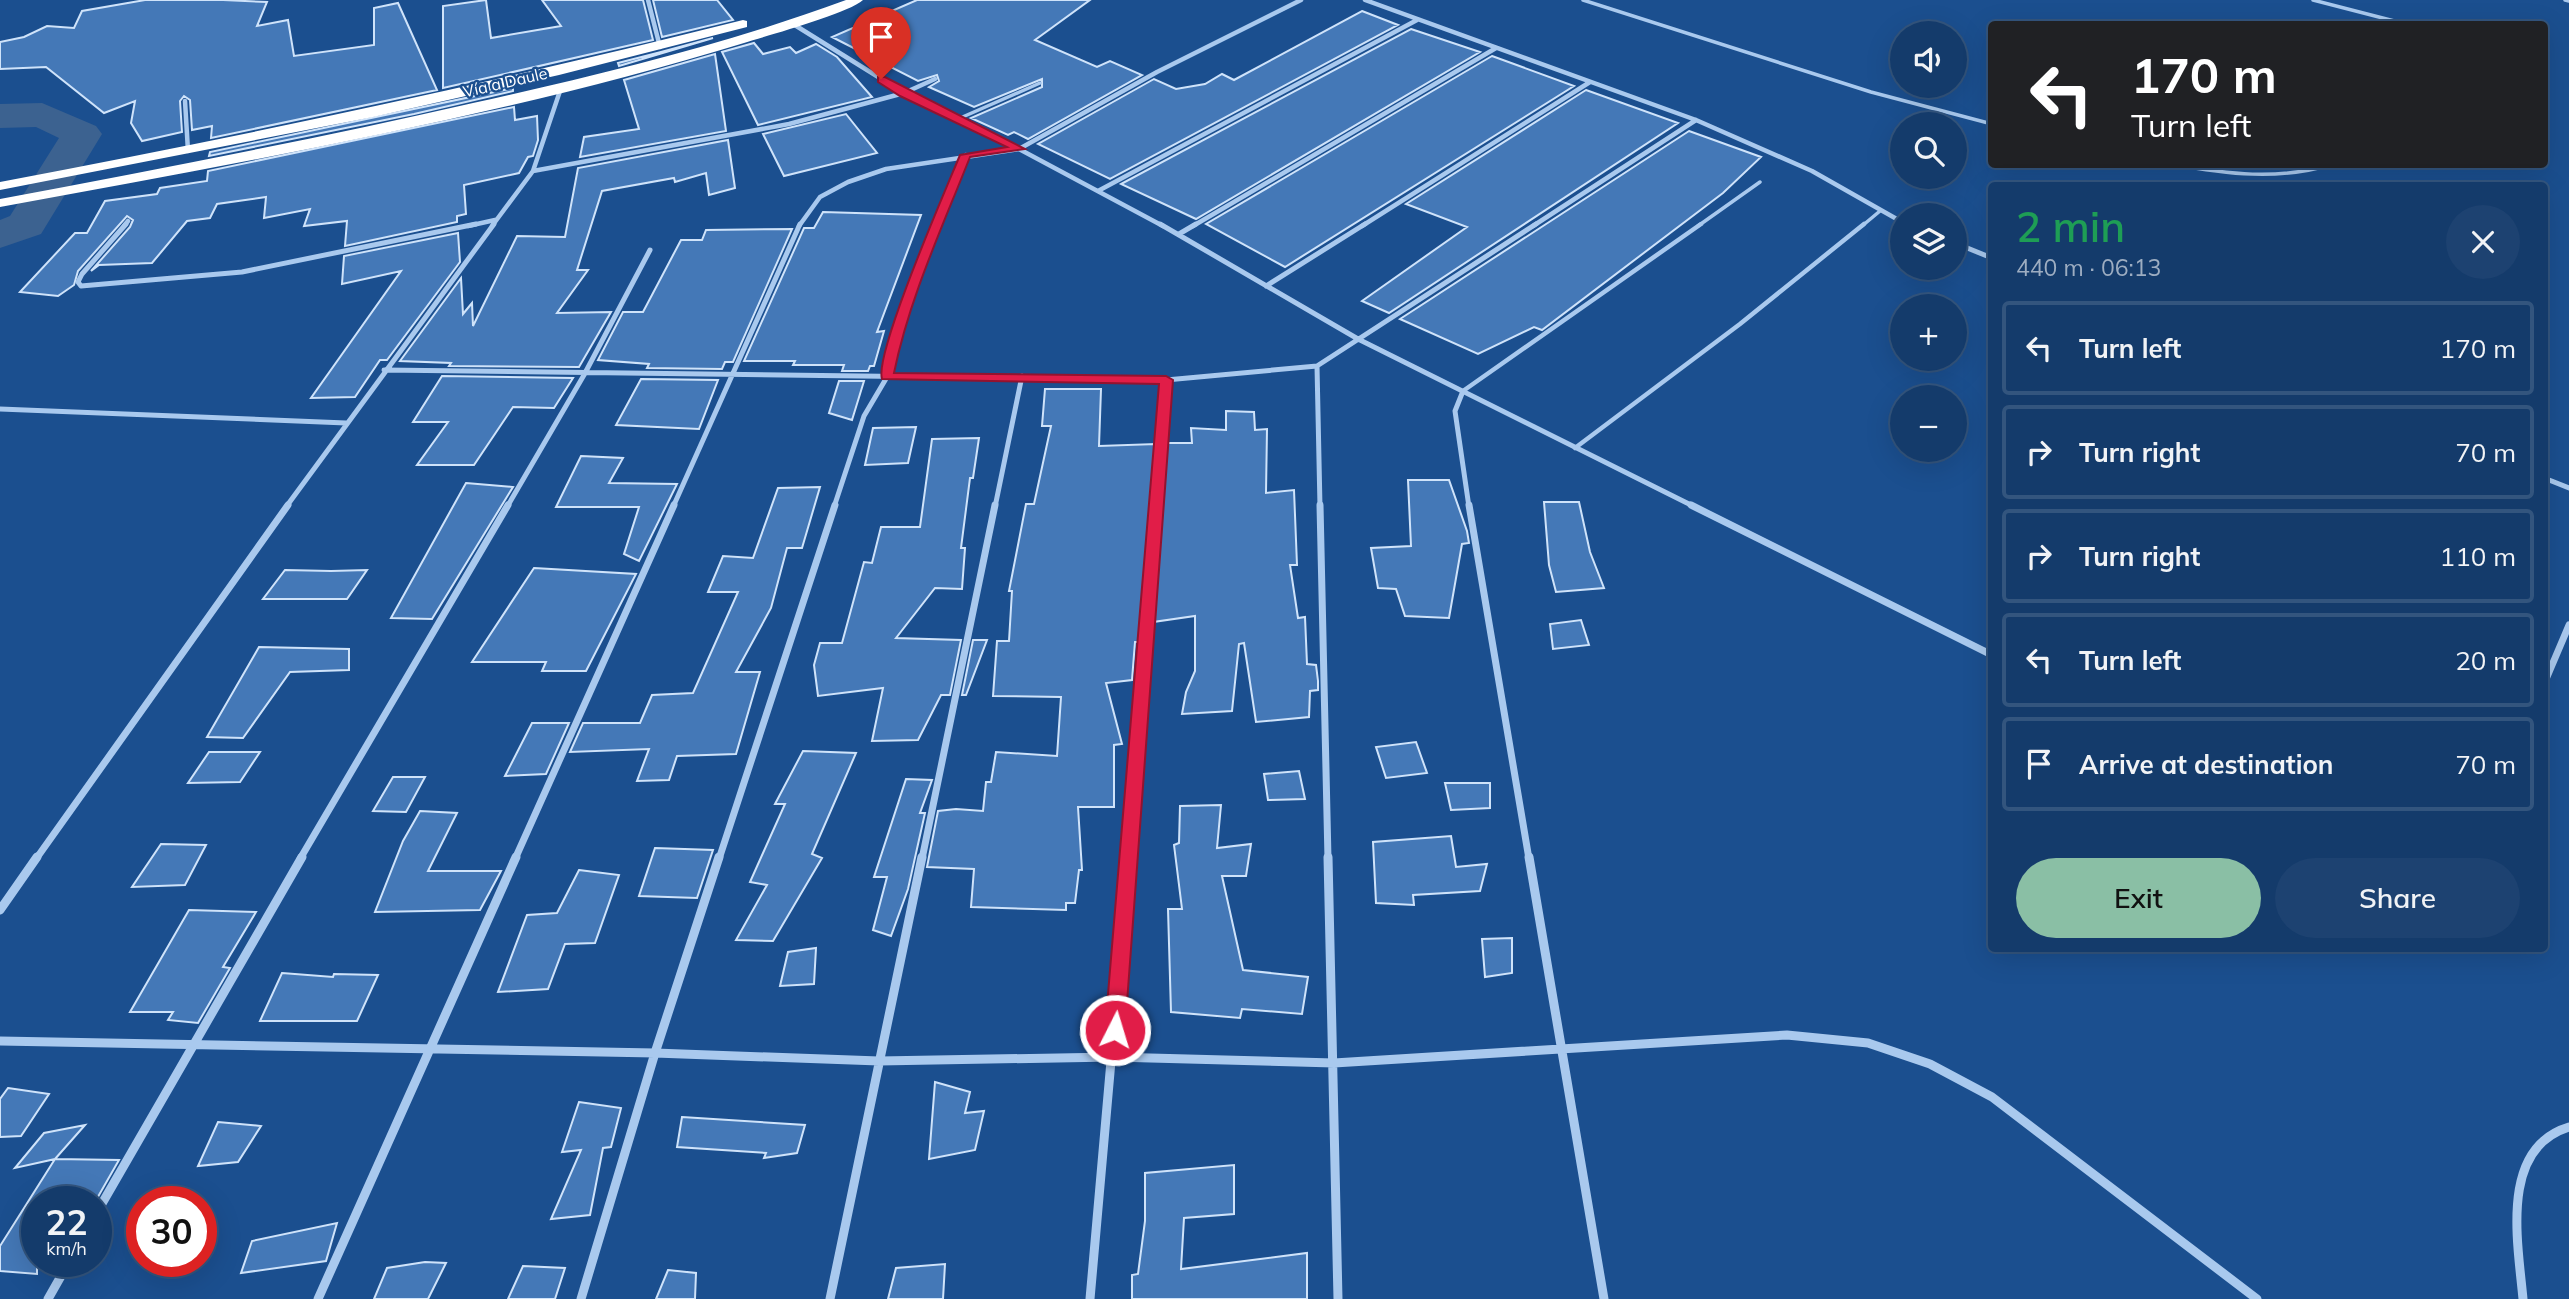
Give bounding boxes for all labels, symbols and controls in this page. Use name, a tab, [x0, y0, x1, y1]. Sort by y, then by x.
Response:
pin	[851, 7, 911, 79]
icon: arrive	[862, 18, 900, 56]
map controls	[1890, 21, 1967, 462]
button: sound	[1890, 21, 1967, 98]
text: 170 m	[2131, 44, 2277, 105]
icon: left	[2016, 49, 2107, 140]
street label: Vía a Daule	[461, 63, 549, 101]
text: Turn left	[2131, 105, 2251, 145]
button: search	[1890, 112, 1967, 189]
text: 2 min	[2016, 200, 2125, 253]
button: layers	[1890, 203, 1967, 280]
button: close	[2446, 205, 2520, 279]
text: 440 m · 06:13	[2016, 253, 2161, 282]
button: +	[1890, 294, 1967, 371]
icon: left	[2020, 329, 2058, 367]
text: Turn left	[2079, 332, 2181, 365]
text: 170 m	[2440, 332, 2516, 365]
button: −	[1890, 385, 1967, 462]
icon: right	[2020, 433, 2058, 471]
text: Turn right	[2079, 436, 2200, 469]
text: 70 m	[2455, 436, 2516, 469]
icon: right	[2020, 537, 2058, 575]
text: Turn right	[2079, 540, 2200, 573]
text: 110 m	[2440, 540, 2516, 573]
icon: left	[2020, 641, 2058, 679]
text: Turn left	[2079, 644, 2181, 677]
text: 20 m	[2455, 644, 2516, 677]
icon: arrive	[2020, 745, 2058, 783]
text: Arrive at destination	[2079, 748, 2334, 781]
text: 70 m	[2455, 748, 2516, 781]
button: Exit	[2016, 858, 2261, 938]
button: Share	[2275, 858, 2520, 938]
position arrow	[1078, 993, 1152, 1067]
speed limit sign: 30	[126, 1186, 217, 1277]
text: 22	[45, 1200, 88, 1244]
text: km/h	[46, 1237, 87, 1260]

